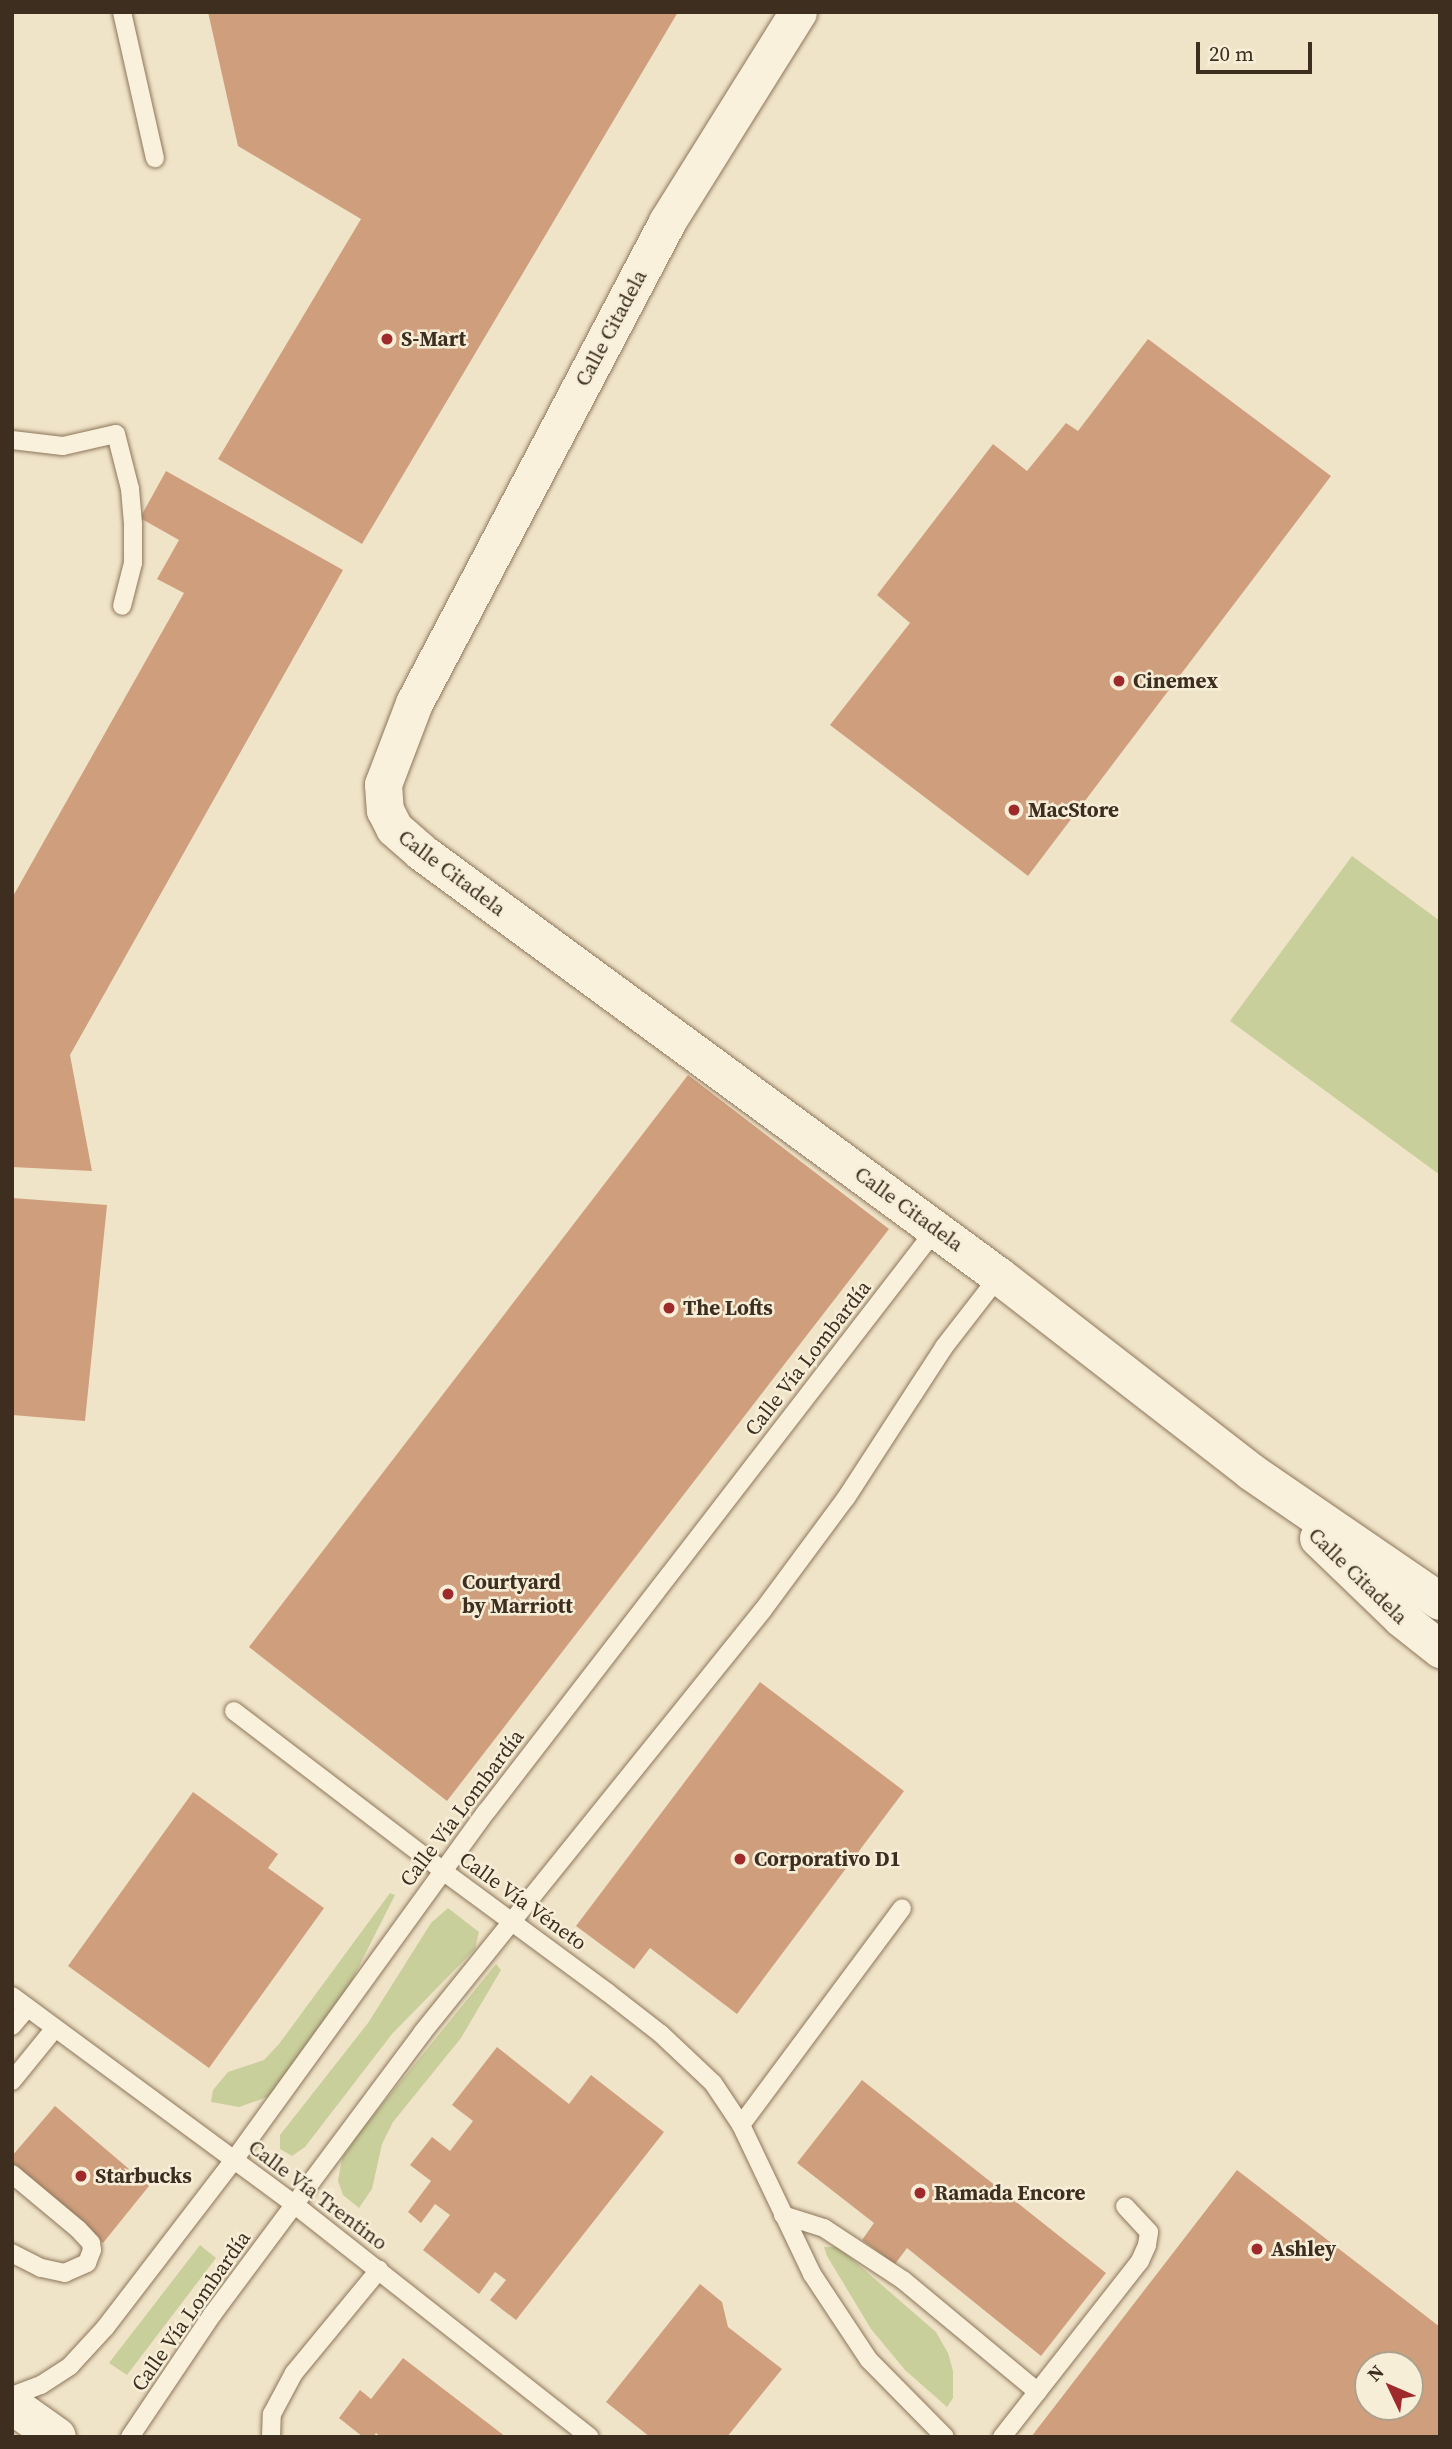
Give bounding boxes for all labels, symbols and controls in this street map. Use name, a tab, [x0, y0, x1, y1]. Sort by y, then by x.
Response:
scale bar	[1200, 28, 1316, 72]
text: 20 m	[1209, 39, 1254, 68]
street label: Calle Citadela	[570, 265, 652, 391]
place label: S-Mart	[401, 326, 466, 352]
marker: S-Mart	[379, 331, 395, 347]
place label: Cinemex	[1133, 668, 1218, 694]
marker: Cinemex	[1111, 673, 1127, 689]
place label: MacStore	[1028, 797, 1119, 823]
marker: MacStore	[1006, 802, 1022, 818]
street label: Calle Citadela	[393, 824, 511, 922]
street label: Calle Citadela	[850, 1161, 968, 1257]
street label: Calle Vía Lombardía	[739, 1275, 877, 1441]
place label: The Lofts	[683, 1295, 773, 1321]
marker: The Lofts	[661, 1300, 677, 1316]
street label: Calle Citadela	[1303, 1522, 1413, 1630]
place label: Courtyard by Marriott	[462, 1569, 573, 1619]
marker: Courtyard by Marriott	[440, 1586, 456, 1602]
street label: Calle Vía Lombardía	[395, 1724, 529, 1892]
street label: Calle Vía Véneto	[454, 1846, 592, 1956]
place label: Corporativo D1	[754, 1846, 901, 1872]
marker: Corporativo D1	[732, 1851, 748, 1867]
street label: Calle Vía Trentino	[243, 2134, 393, 2256]
place label: Starbucks	[95, 2163, 192, 2189]
marker: Starbucks	[73, 2168, 89, 2184]
place label: Ramada Encore	[934, 2180, 1086, 2206]
marker: Ramada Encore	[912, 2185, 928, 2201]
street label: Calle Vía Lombardía	[126, 2226, 256, 2396]
place label: Ashley	[1271, 2236, 1336, 2262]
marker: Ashley	[1249, 2241, 1265, 2257]
north arrow	[1354, 2351, 1424, 2421]
text: N	[1361, 2359, 1389, 2387]

